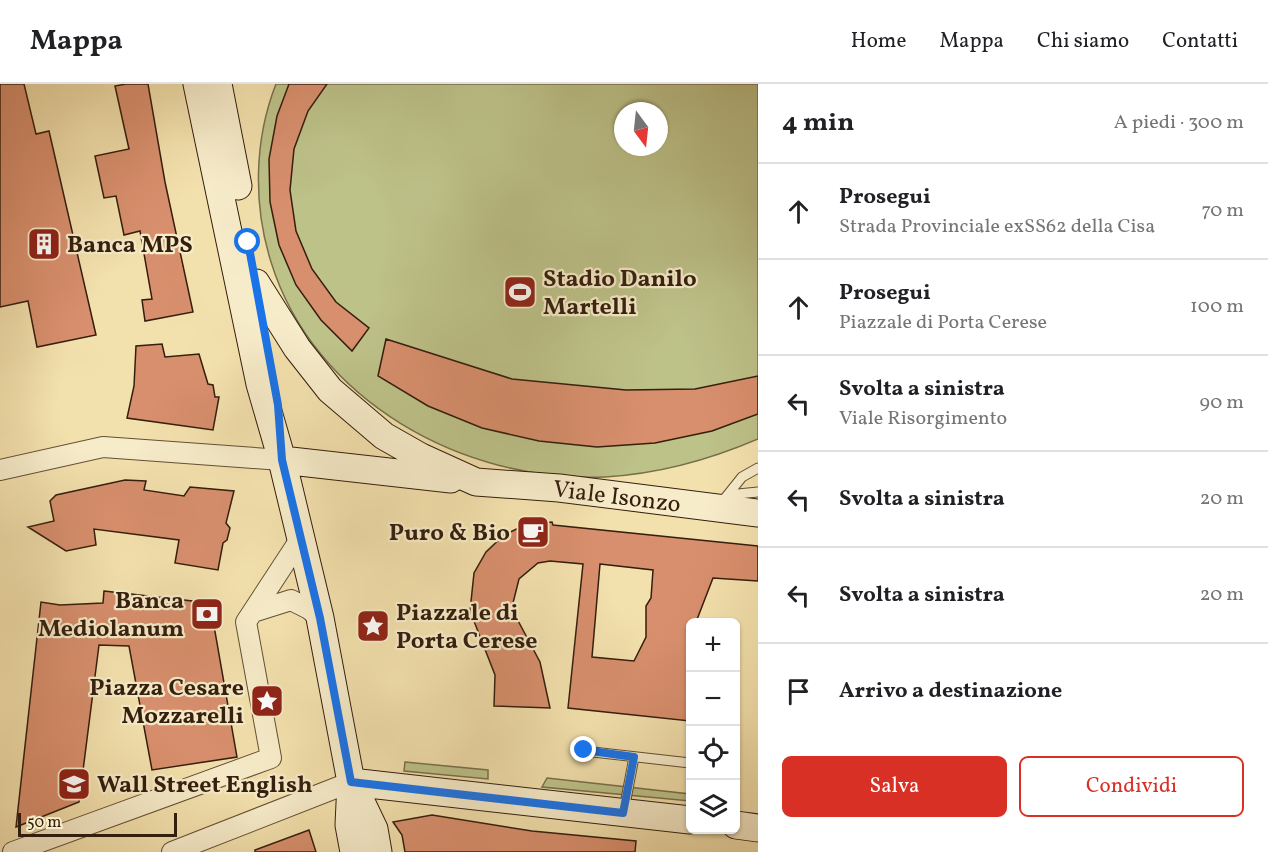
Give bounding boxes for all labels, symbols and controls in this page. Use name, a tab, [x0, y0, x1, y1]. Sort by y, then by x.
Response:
text: Mappa	[30, 22, 123, 61]
text: Home	[851, 27, 906, 56]
text: Mappa	[939, 27, 1004, 56]
text: Chi siamo	[1037, 27, 1129, 56]
text: Contatti	[1162, 27, 1238, 56]
north arrow	[614, 102, 668, 156]
text: 4 min	[782, 105, 854, 141]
text: A piedi · 300 m	[1114, 109, 1244, 137]
text: Prosegui	[839, 182, 931, 213]
icon: ahead	[782, 195, 815, 228]
text: 70 m	[1201, 197, 1244, 225]
text: Strada Provinciale exSS62 della Cisa	[839, 213, 1155, 241]
building icon: Banca MPS	[26, 226, 62, 262]
route start	[234, 228, 260, 254]
place label: Banca MPS	[67, 229, 193, 263]
place label: Stadio Danilo Martelli	[543, 263, 697, 325]
sports icon: Stadio Danilo Martelli	[502, 274, 538, 310]
text: Prosegui	[839, 278, 931, 309]
icon: ahead	[782, 291, 815, 324]
text: 100 m	[1190, 293, 1244, 321]
text: Piazzale di Porta Cerese	[839, 309, 1047, 337]
text: Svolta a sinistra	[839, 374, 1005, 405]
icon: left	[782, 387, 815, 420]
text: 90 m	[1200, 389, 1244, 417]
text: Viale Risorgimento	[839, 405, 1007, 433]
street label: Viale Isonzo	[551, 473, 683, 523]
icon: left	[782, 483, 815, 516]
text: Svolta a sinistra	[839, 484, 1005, 515]
text: 20 m	[1200, 485, 1244, 513]
cafe icon: Puro & Bio	[515, 514, 551, 550]
place label: Puro & Bio	[389, 517, 510, 551]
icon: left	[782, 579, 815, 612]
text: Svolta a sinistra	[839, 580, 1005, 611]
text: 20 m	[1200, 581, 1244, 609]
place label: Banca Mediolanum	[38, 585, 184, 647]
bank icon: Banca Mediolanum	[189, 596, 225, 632]
place label: Piazzale di Porta Cerese	[396, 597, 538, 659]
place icon: Piazzale di Porta Cerese	[355, 608, 391, 644]
map controls	[686, 618, 740, 834]
button: +	[686, 618, 740, 672]
place label: Piazza Cesare Mozzarelli	[89, 672, 244, 734]
button: −	[686, 672, 740, 726]
icon: arrive	[782, 675, 815, 708]
text: Arrivo a destinazione	[839, 676, 1062, 707]
place icon: Piazza Cesare Mozzarelli	[249, 683, 285, 719]
button: locate	[686, 726, 740, 780]
route end	[570, 736, 596, 762]
button: Salva	[782, 756, 1007, 817]
button: Condividi	[1019, 756, 1244, 817]
school or university icon: Wall Street English	[56, 766, 92, 802]
place label: Wall Street English	[97, 769, 313, 803]
button: layers	[686, 780, 740, 834]
scale bar	[18, 810, 177, 838]
text: 50 m	[27, 812, 61, 834]

